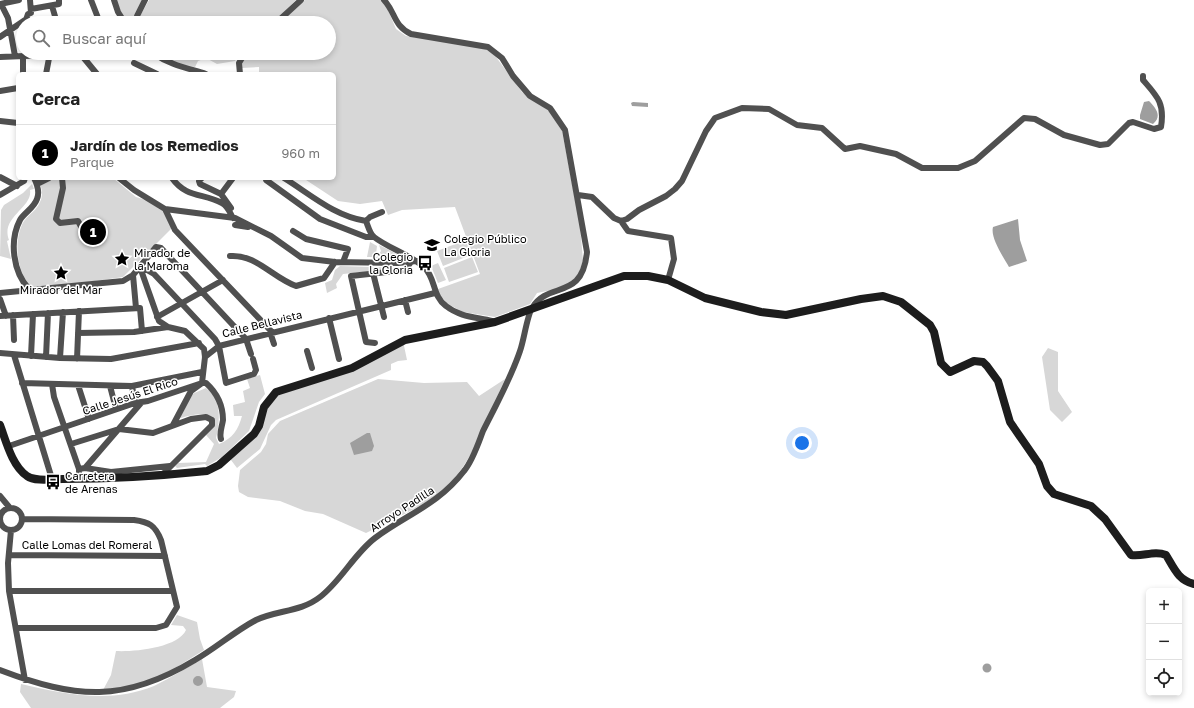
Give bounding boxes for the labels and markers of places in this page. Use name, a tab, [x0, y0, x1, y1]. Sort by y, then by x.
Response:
pin: 1	[80, 217, 106, 247]
place label: Colegio Público La Gloria	[444, 232, 527, 258]
school or university icon: Colegio Público La Gloria	[423, 236, 441, 254]
place label: Mirador de la Maroma	[134, 246, 190, 272]
place icon: Mirador de la Maroma	[113, 250, 131, 268]
place label: Colegio la Gloria	[369, 250, 413, 276]
bus stop icon: Colegio la Gloria	[416, 254, 434, 272]
place icon: Mirador del Mar	[52, 264, 70, 282]
place label: Mirador del Mar	[20, 283, 103, 296]
place label: Carretera de Arenas	[65, 469, 118, 495]
bus stop icon: Carretera de Arenas	[44, 473, 62, 491]

